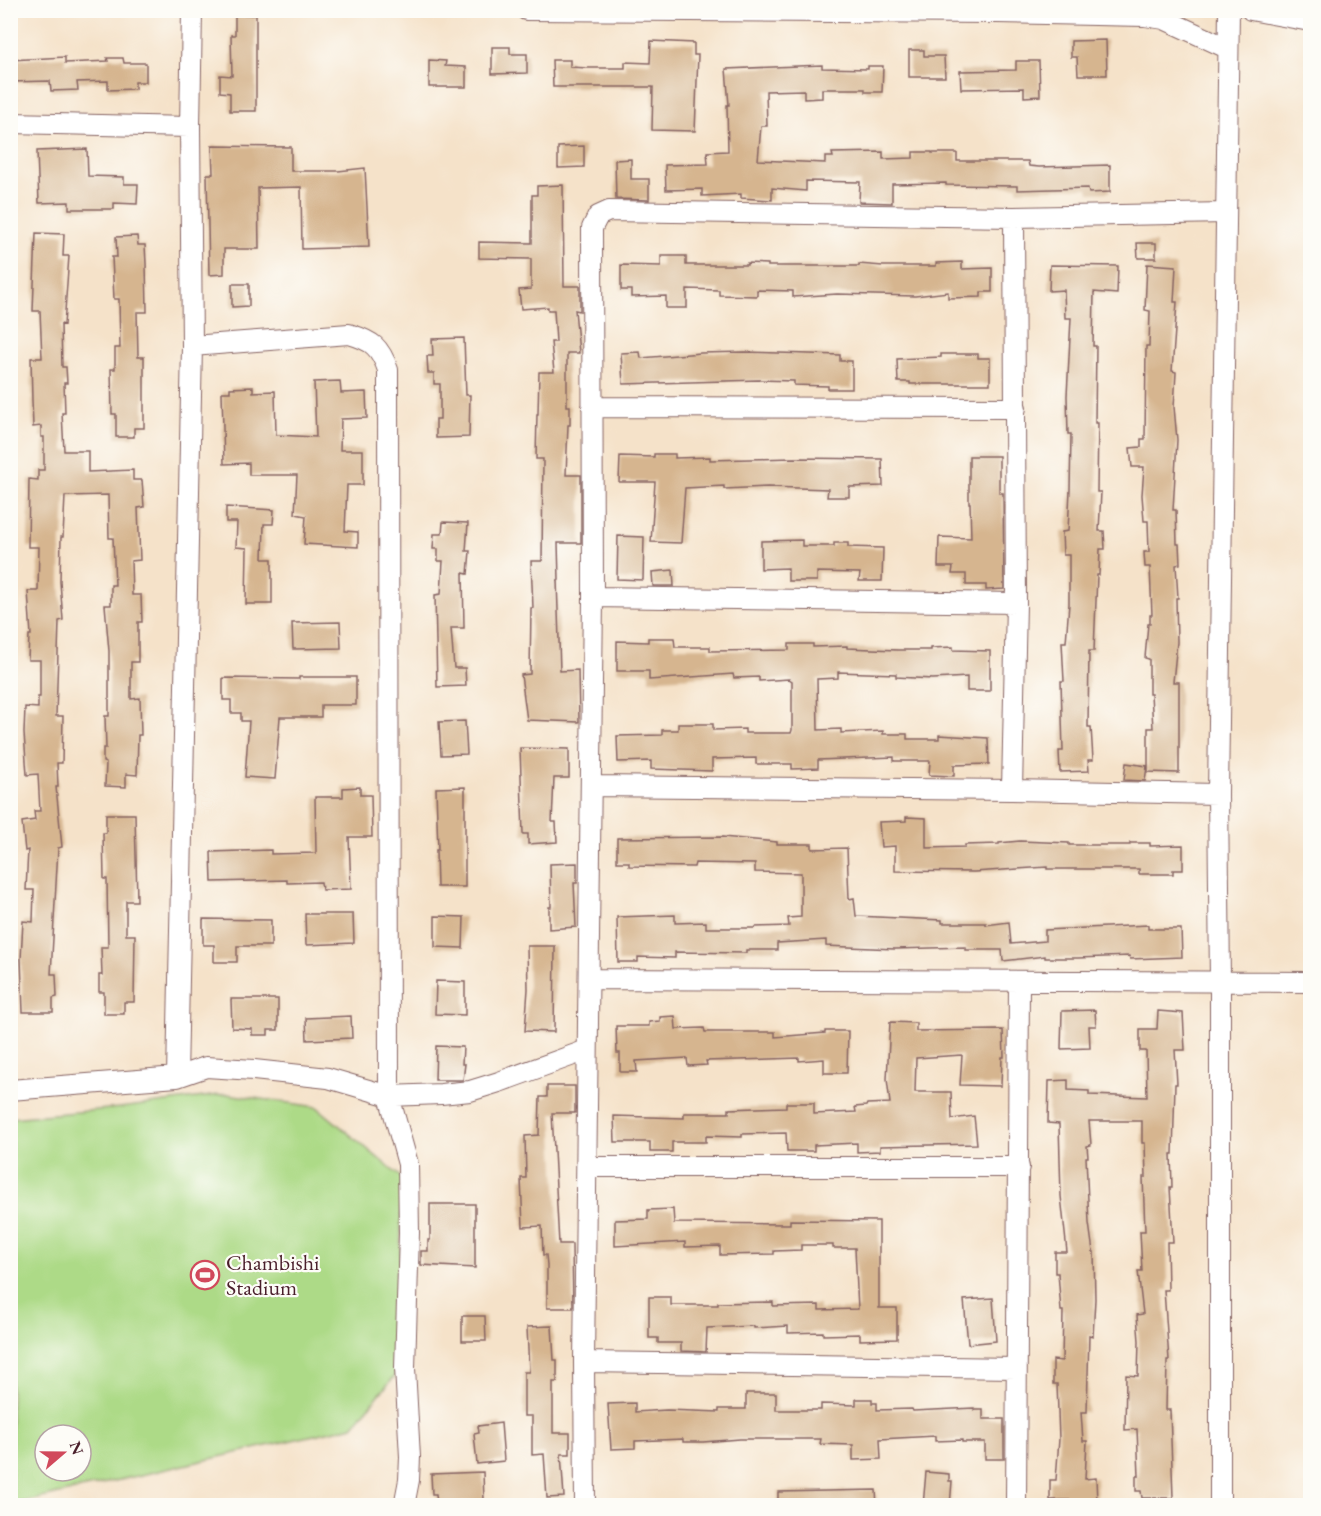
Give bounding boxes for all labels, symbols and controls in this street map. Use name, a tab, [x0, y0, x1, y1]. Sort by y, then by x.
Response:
place label: Chambishi Stadium	[226, 1248, 319, 1302]
sports icon: Chambishi Stadium	[189, 1259, 221, 1291]
north arrow	[33, 1423, 93, 1483]
text: N	[65, 1438, 89, 1458]

